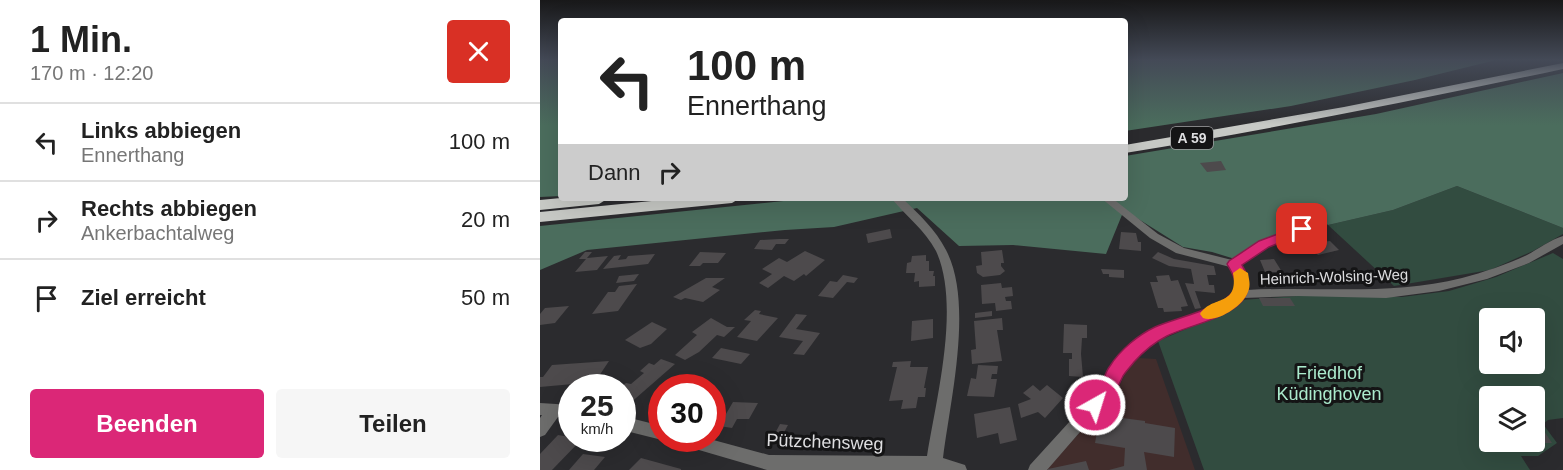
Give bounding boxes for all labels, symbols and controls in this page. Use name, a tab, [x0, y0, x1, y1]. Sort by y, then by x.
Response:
text: 1 Min.	[30, 19, 132, 60]
button: close	[447, 20, 510, 83]
icon: left	[588, 42, 666, 120]
text: 100 m	[687, 42, 806, 89]
text: 170 m · 12:20	[30, 62, 153, 84]
text: Ennerthang	[687, 91, 827, 121]
text: Links abbiegen	[81, 118, 241, 143]
icon: left	[30, 126, 63, 159]
road number: A 59	[1171, 127, 1213, 149]
text: 100 m	[449, 129, 510, 154]
text: Ennerthang	[81, 144, 184, 166]
icon: right	[653, 156, 686, 189]
text: Dann	[588, 160, 641, 185]
text: Rechts abbiegen	[81, 196, 257, 221]
pin	[1276, 203, 1327, 254]
icon: right	[30, 204, 63, 237]
text: 20 m	[461, 207, 510, 232]
icon: arrive	[1285, 212, 1318, 245]
text: Ankerbachtalweg	[81, 222, 234, 244]
street label: Heinrich-Wolsing-Weg	[1259, 265, 1409, 288]
icon: arrive	[30, 282, 63, 315]
text: Ziel erreicht	[81, 285, 206, 310]
text: 50 m	[461, 285, 510, 310]
map controls	[1479, 308, 1545, 452]
button: sound	[1479, 308, 1545, 374]
park label: Friedhof Küdinghoven	[1276, 363, 1382, 404]
position arrow	[1063, 373, 1127, 437]
speed limit sign: 30	[648, 374, 726, 452]
button: layers	[1479, 386, 1545, 452]
button: Beenden	[30, 389, 264, 458]
button: Teilen	[276, 389, 510, 458]
text: 25	[580, 389, 614, 422]
text: km/h	[581, 420, 613, 437]
street label: Pützchensweg	[766, 430, 884, 454]

